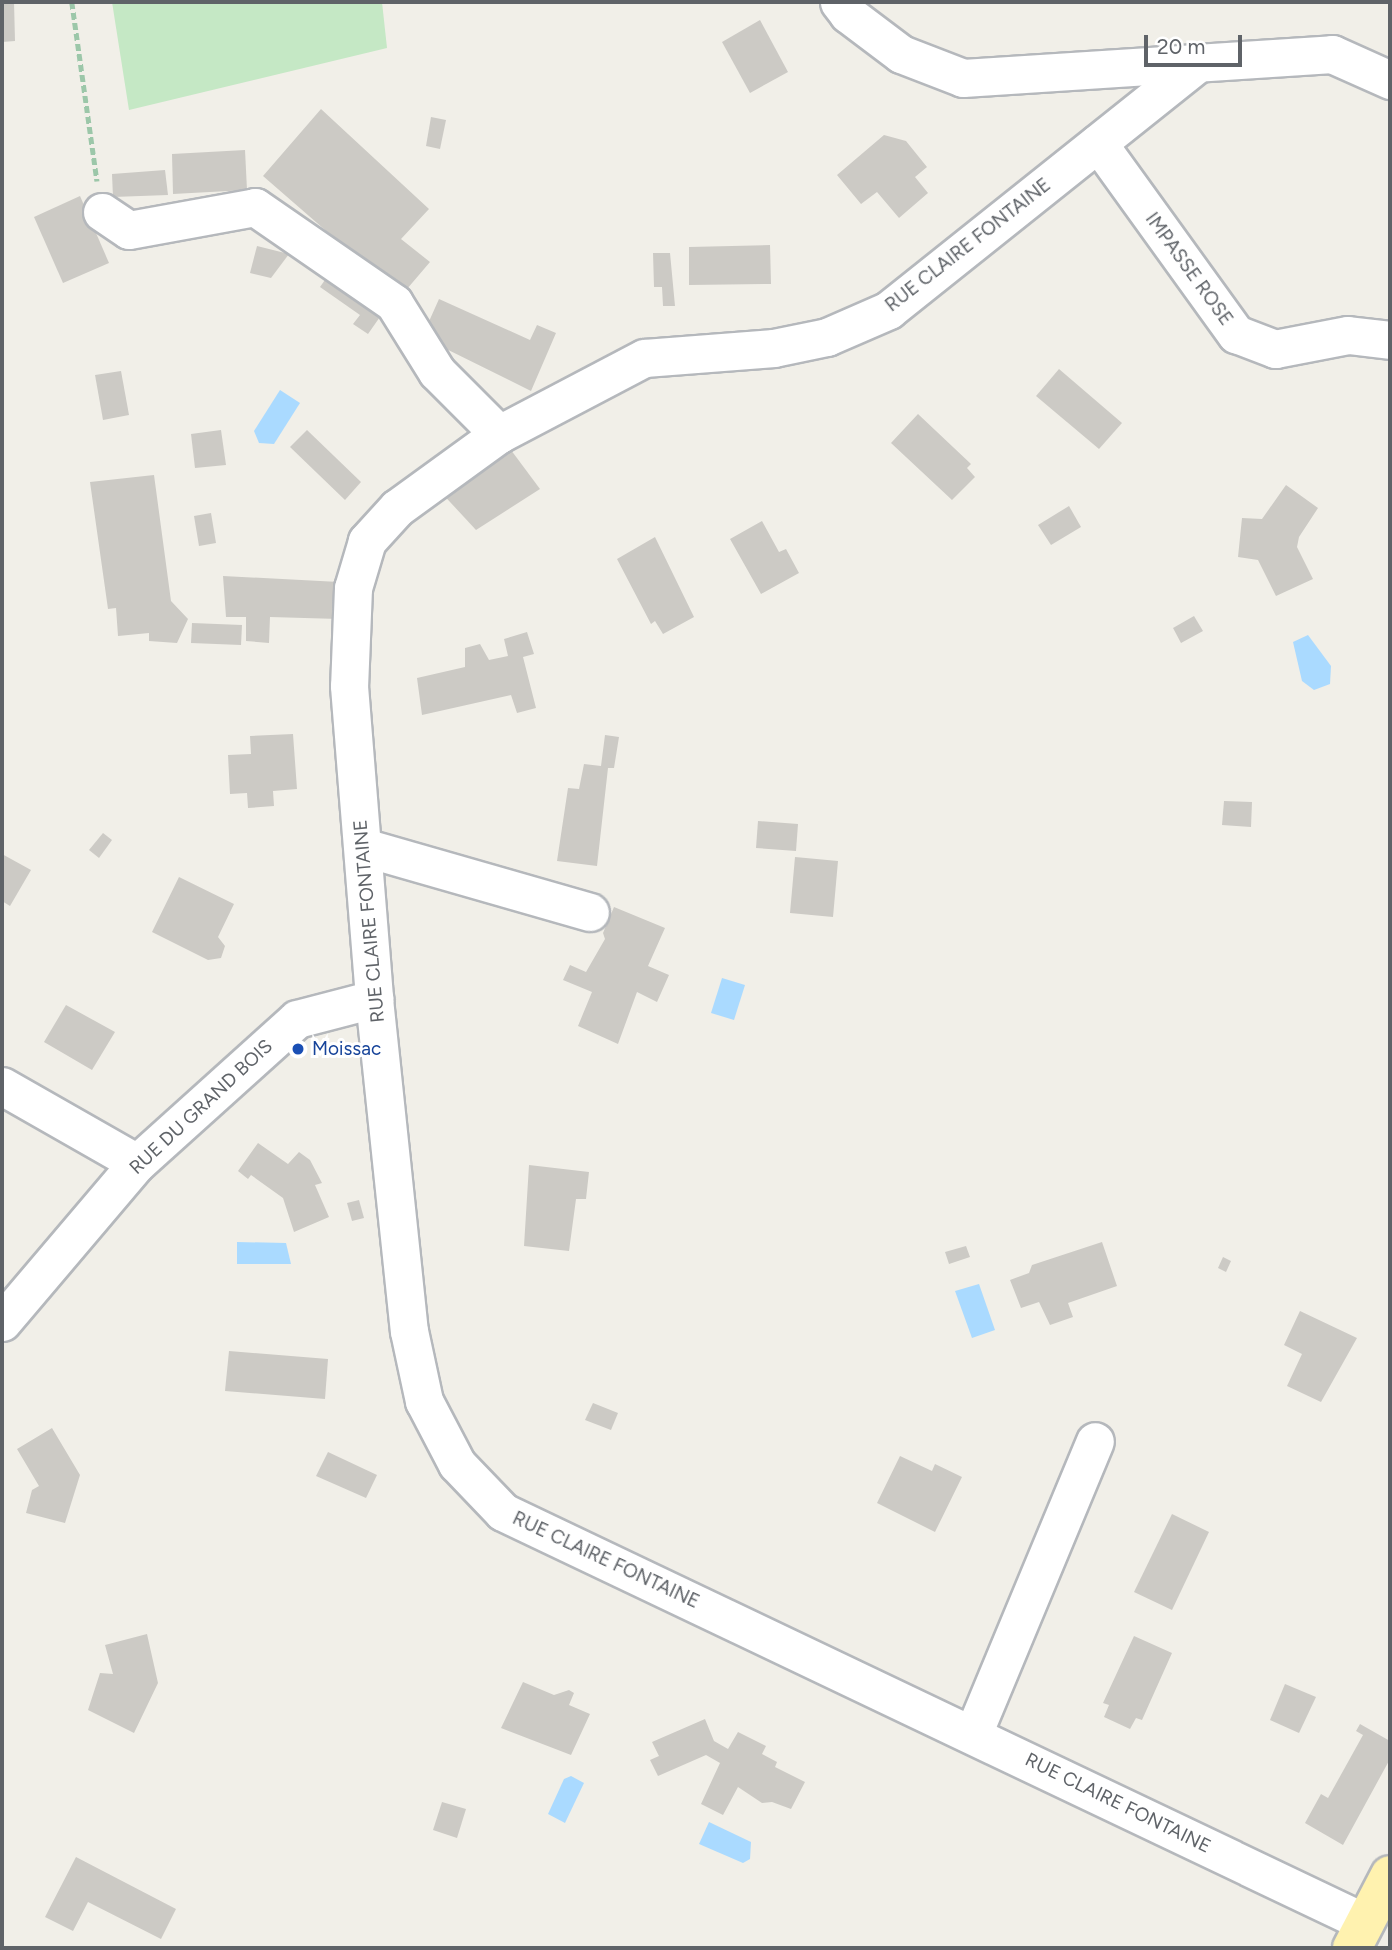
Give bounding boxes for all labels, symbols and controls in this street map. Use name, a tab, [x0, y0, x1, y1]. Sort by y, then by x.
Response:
scale bar	[1147, 21, 1245, 65]
text: 20 m	[1157, 34, 1205, 59]
street label: RUE CLAIRE FONTAINE	[881, 173, 1055, 317]
street label: IMPASSE ROSE	[1140, 208, 1238, 330]
street label: RUE CLAIRE FONTAINE	[349, 819, 389, 1023]
street label: RUE DU GRAND BOIS	[125, 1035, 277, 1179]
place label: Moissac	[312, 1038, 381, 1060]
marker: Moissac	[290, 1041, 306, 1057]
street label: RUE CLAIRE FONTAINE	[509, 1507, 703, 1613]
street label: RUE CLAIRE FONTAINE	[1021, 1748, 1215, 1858]

